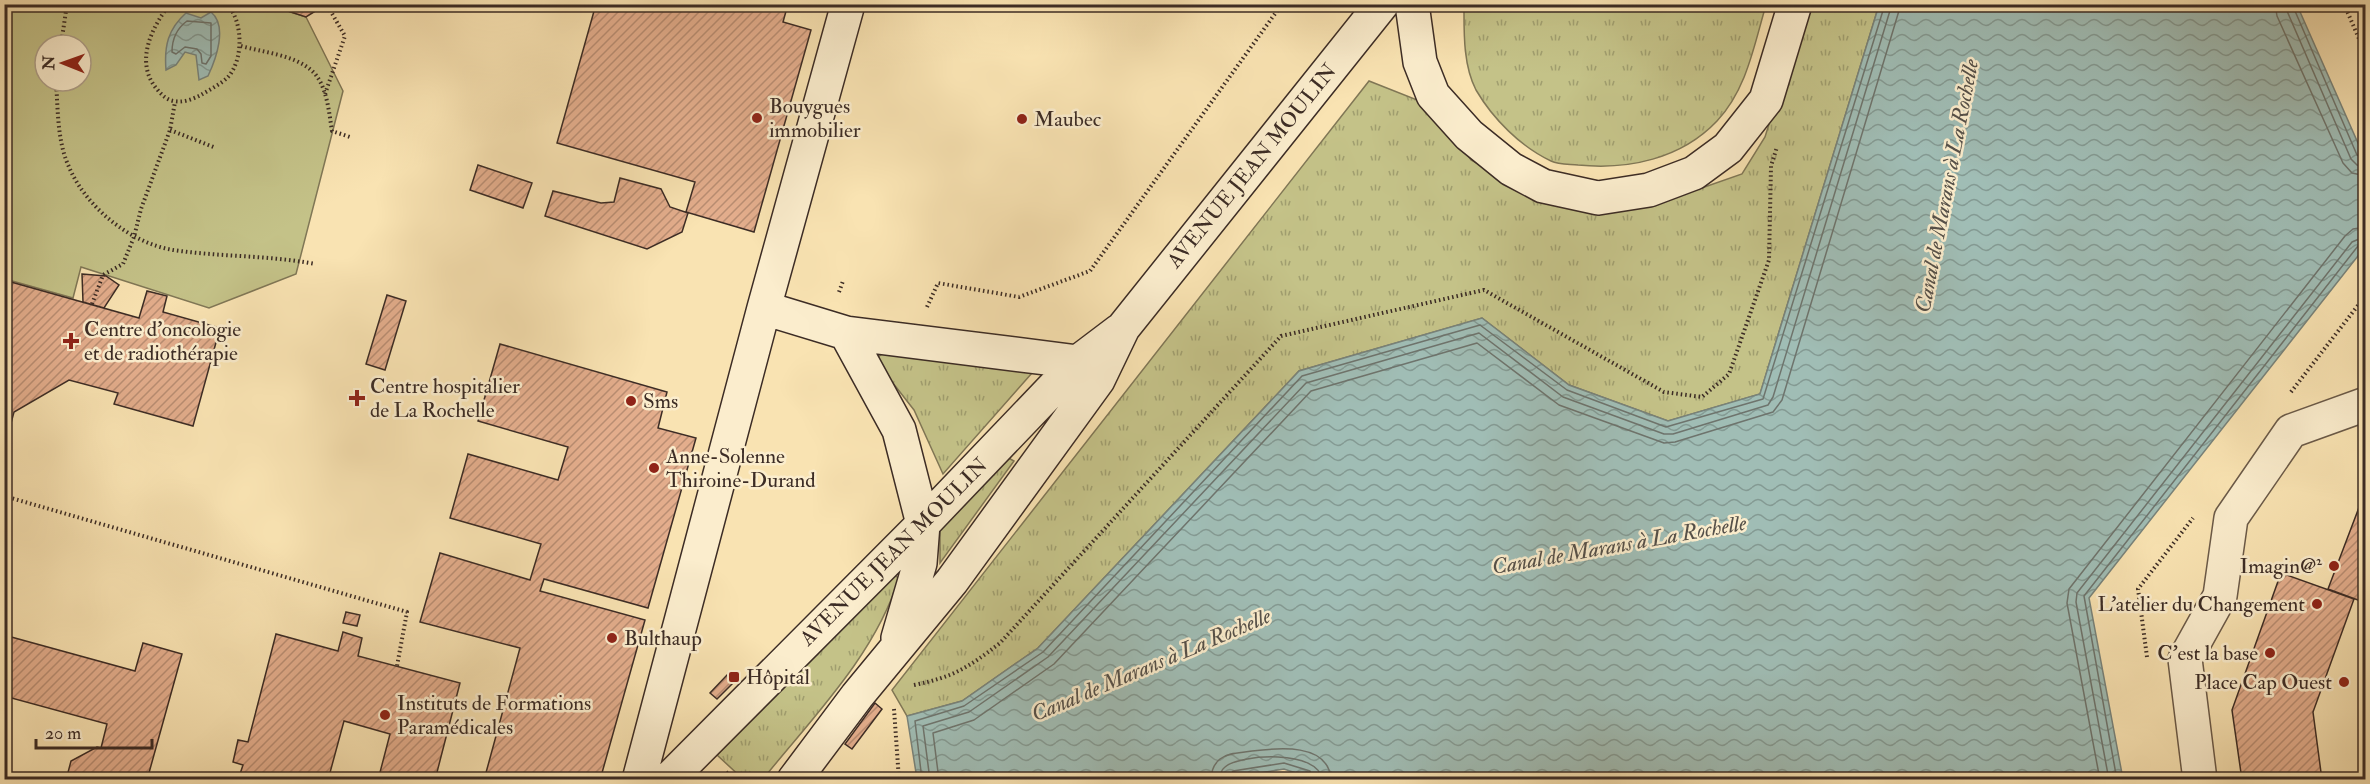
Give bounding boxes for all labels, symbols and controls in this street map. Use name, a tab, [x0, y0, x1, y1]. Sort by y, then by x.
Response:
north arrow	[33, 33, 93, 93]
text: N	[39, 55, 59, 71]
water label: Canal de Marans à La Rochelle	[1909, 56, 1985, 315]
street label: AVENUE JEAN MOULIN	[1161, 58, 1343, 274]
place label: Bouygues immobilier	[769, 93, 861, 144]
place label: Maubec	[1034, 106, 1102, 133]
marker: Bouygues immobilier	[750, 111, 764, 125]
marker: Maubec	[1015, 112, 1029, 126]
place label: Centre d'oncologie et de radiothérapie	[84, 316, 241, 367]
marker: Centre d'oncologie et de radiothérapie	[62, 332, 80, 350]
place label: Centre hospitalier de La Rochelle	[370, 373, 520, 424]
place label: Sms	[643, 388, 678, 415]
marker: Centre hospitalier de La Rochelle	[348, 389, 366, 407]
marker: Sms	[624, 394, 638, 408]
place label: Anne-Solenne Thiroine-Durand	[665, 443, 816, 494]
street label: AVENUE JEAN MOULIN	[793, 452, 994, 653]
marker: Anne-Solenne Thiroine-Durand	[647, 461, 661, 475]
water label: Canal de Marans à La Rochelle	[1490, 509, 1749, 581]
place label: Imagin@²	[2240, 553, 2323, 580]
marker: Imagin@²	[2327, 559, 2341, 573]
place label: L'atelier du Changement	[2098, 591, 2305, 618]
marker: L'atelier du Changement	[2310, 597, 2324, 611]
water label: Canal de Marans à La Rochelle	[1027, 602, 1276, 728]
place label: Bulthaup	[624, 625, 702, 652]
marker: Bulthaup	[605, 631, 619, 645]
place label: C'est la base	[2157, 640, 2258, 667]
marker: C'est la base	[2263, 646, 2277, 660]
place label: Hôpital	[746, 664, 810, 691]
place label: Place Cap Ouest	[2194, 669, 2332, 696]
marker: Hôpital	[727, 670, 741, 684]
marker: Place Cap Ouest	[2337, 675, 2351, 689]
place label: Instituts de Formations Paramédicales	[397, 690, 591, 741]
marker: Instituts de Formations Paramédicales	[378, 708, 392, 722]
scale bar	[36, 712, 152, 750]
text: 20 m	[45, 722, 81, 745]

